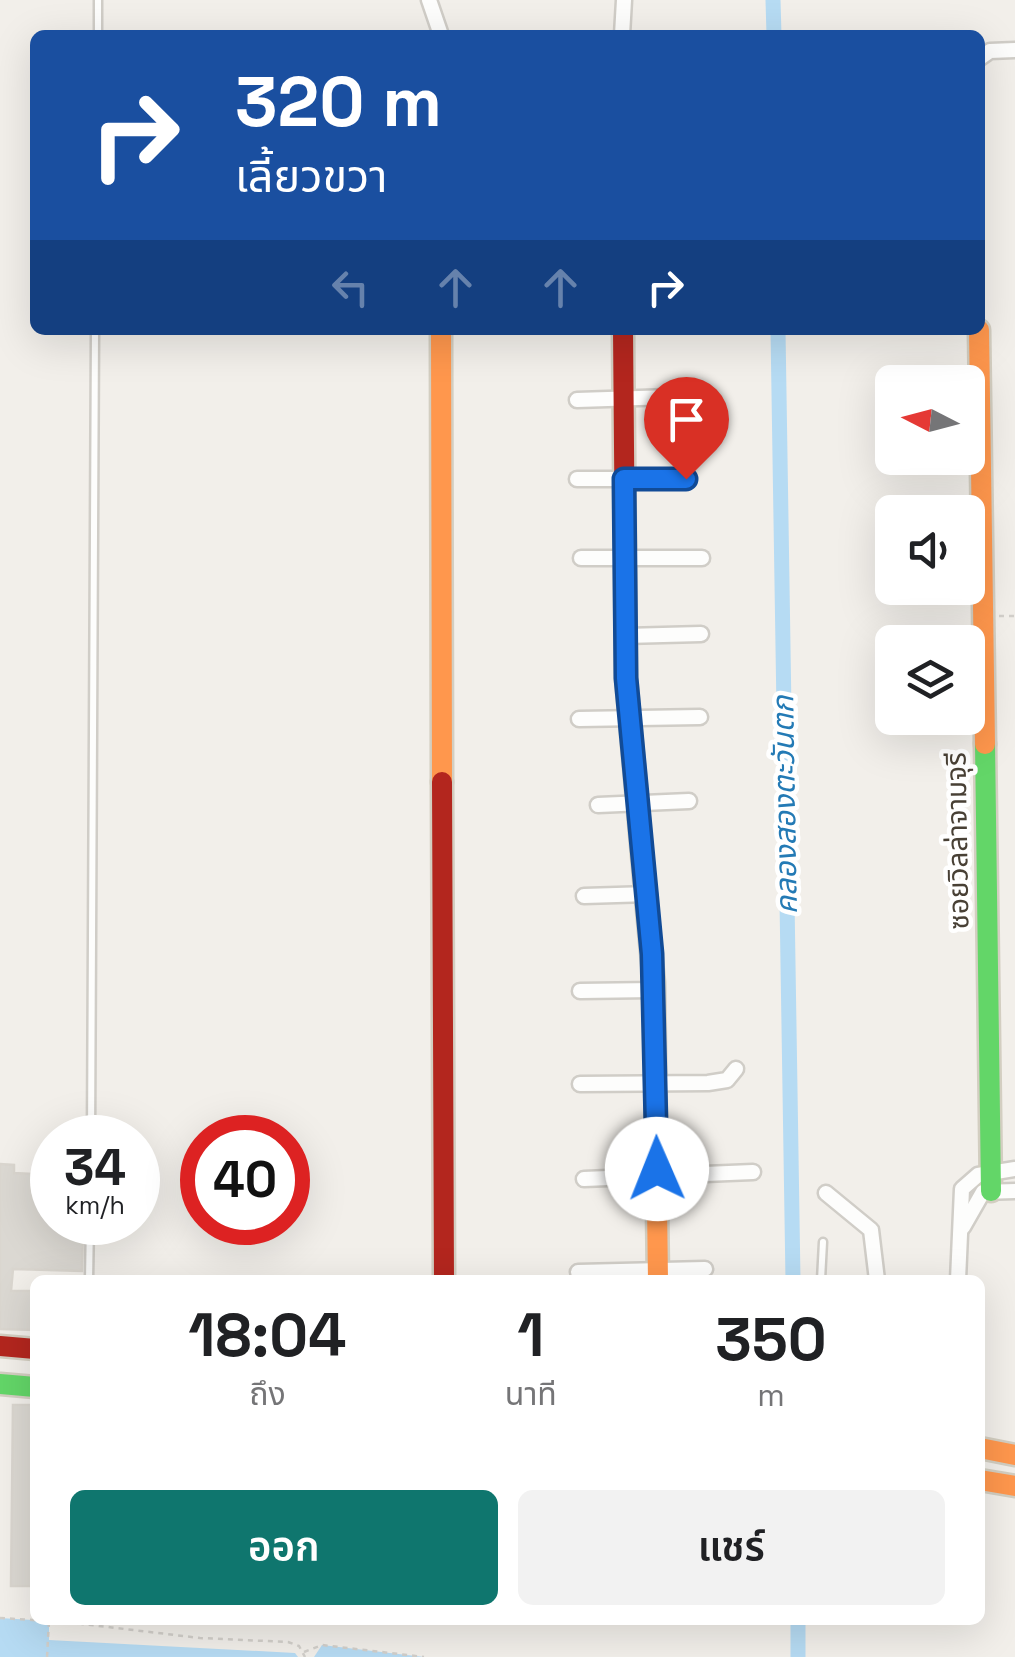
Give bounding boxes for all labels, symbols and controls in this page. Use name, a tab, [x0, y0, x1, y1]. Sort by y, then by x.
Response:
text: 320 m	[235, 57, 442, 146]
icon: right	[70, 70, 200, 200]
text: เลี้ยวขวา	[235, 148, 387, 205]
icon: left	[323, 260, 378, 315]
icon: ahead	[428, 260, 483, 315]
icon: ahead	[533, 260, 588, 315]
icon: right	[638, 260, 693, 315]
north arrow	[875, 365, 985, 475]
map controls	[875, 365, 985, 735]
pin	[644, 377, 729, 480]
icon: arrive	[659, 392, 714, 447]
button: sound	[875, 495, 985, 605]
button: layers	[875, 625, 985, 735]
water label: คลองสองตะวันตก	[763, 694, 806, 915]
street label: ซอยวิลล่าจามจุรี	[937, 752, 977, 930]
speed limit sign: 40	[180, 1115, 310, 1245]
position arrow	[605, 1117, 709, 1221]
text: 34	[64, 1136, 126, 1200]
text: km/h	[65, 1189, 125, 1221]
text: 18:04	[188, 1297, 346, 1374]
text: 1	[517, 1297, 544, 1374]
text: 350	[715, 1301, 827, 1378]
text: ถึง	[249, 1374, 286, 1414]
text: นาที	[505, 1374, 557, 1414]
text: m	[757, 1375, 785, 1415]
button: ออก	[70, 1490, 498, 1605]
button: แชร์	[518, 1490, 945, 1605]

